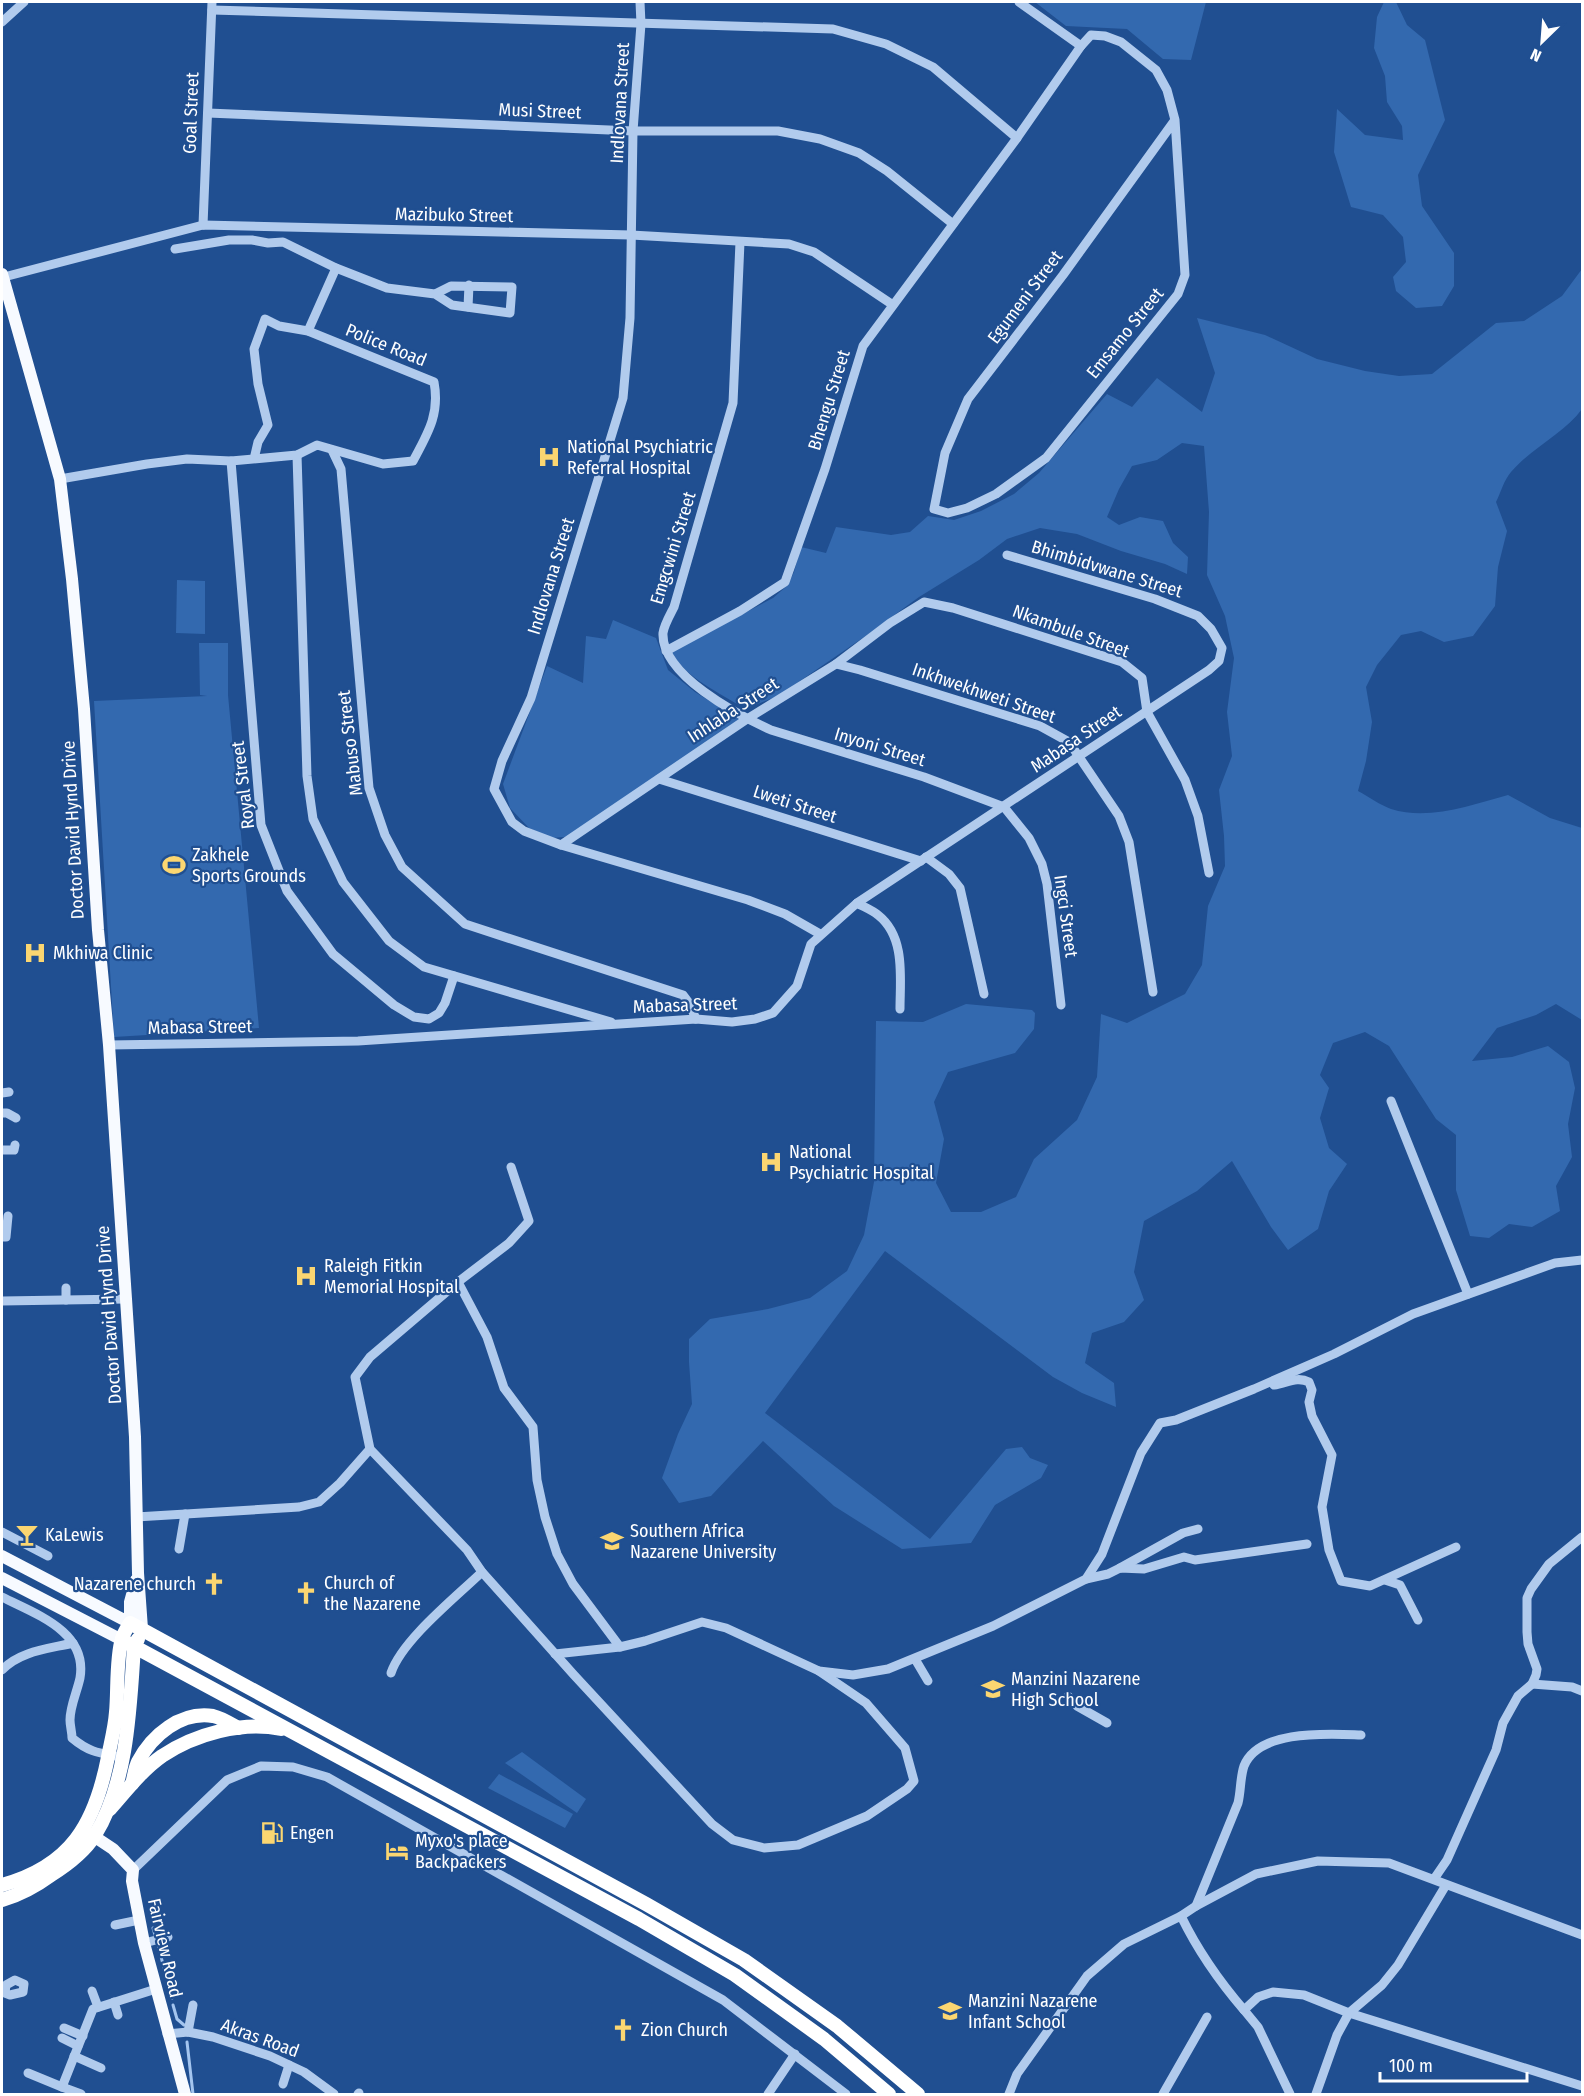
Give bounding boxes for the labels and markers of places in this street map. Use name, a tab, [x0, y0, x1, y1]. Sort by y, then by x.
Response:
place label: National Psychiatric Referral Hospital	[567, 436, 713, 479]
hospital icon: National Psychiatric Referral Hospital	[536, 444, 562, 470]
place label: Zakhele Sports Grounds	[192, 844, 306, 887]
sports icon: Zakhele Sports Grounds	[161, 852, 187, 878]
hospital icon: Mkhiwa Clinic	[22, 940, 48, 966]
place label: Mkhiwa Clinic	[53, 942, 153, 964]
place label: National Psychiatric Hospital	[789, 1141, 934, 1184]
hospital icon: National Psychiatric Hospital	[758, 1149, 784, 1175]
place label: Raleigh Fitkin Memorial Hospital	[324, 1255, 459, 1298]
hospital icon: Raleigh Fitkin Memorial Hospital	[293, 1263, 319, 1289]
place label: Southern Africa Nazarene University	[630, 1520, 776, 1563]
bar icon: KaLewis	[14, 1522, 40, 1548]
place label: KaLewis	[45, 1524, 104, 1546]
school or university icon: Southern Africa Nazarene University	[599, 1528, 625, 1554]
church icon: Nazarene church	[201, 1571, 227, 1597]
place label: Church of the Nazarene	[324, 1572, 421, 1615]
place label: Nazarene church	[74, 1573, 196, 1595]
church icon: Church of the Nazarene	[293, 1580, 319, 1606]
place label: Manzini Nazarene High School	[1011, 1668, 1141, 1711]
school or university icon: Manzini Nazarene High School	[980, 1676, 1006, 1702]
fuel station icon: Engen	[259, 1820, 285, 1846]
place label: Engen	[290, 1822, 334, 1844]
place label: Myxo's place Backpackers	[415, 1830, 508, 1873]
hotel icon: Myxo's place Backpackers	[384, 1838, 410, 1864]
place label: Manzini Nazarene Infant School	[968, 1990, 1098, 2033]
school or university icon: Manzini Nazarene Infant School	[937, 1998, 963, 2024]
church icon: Zion Church	[610, 2017, 636, 2043]
place label: Zion Church	[641, 2019, 728, 2041]

